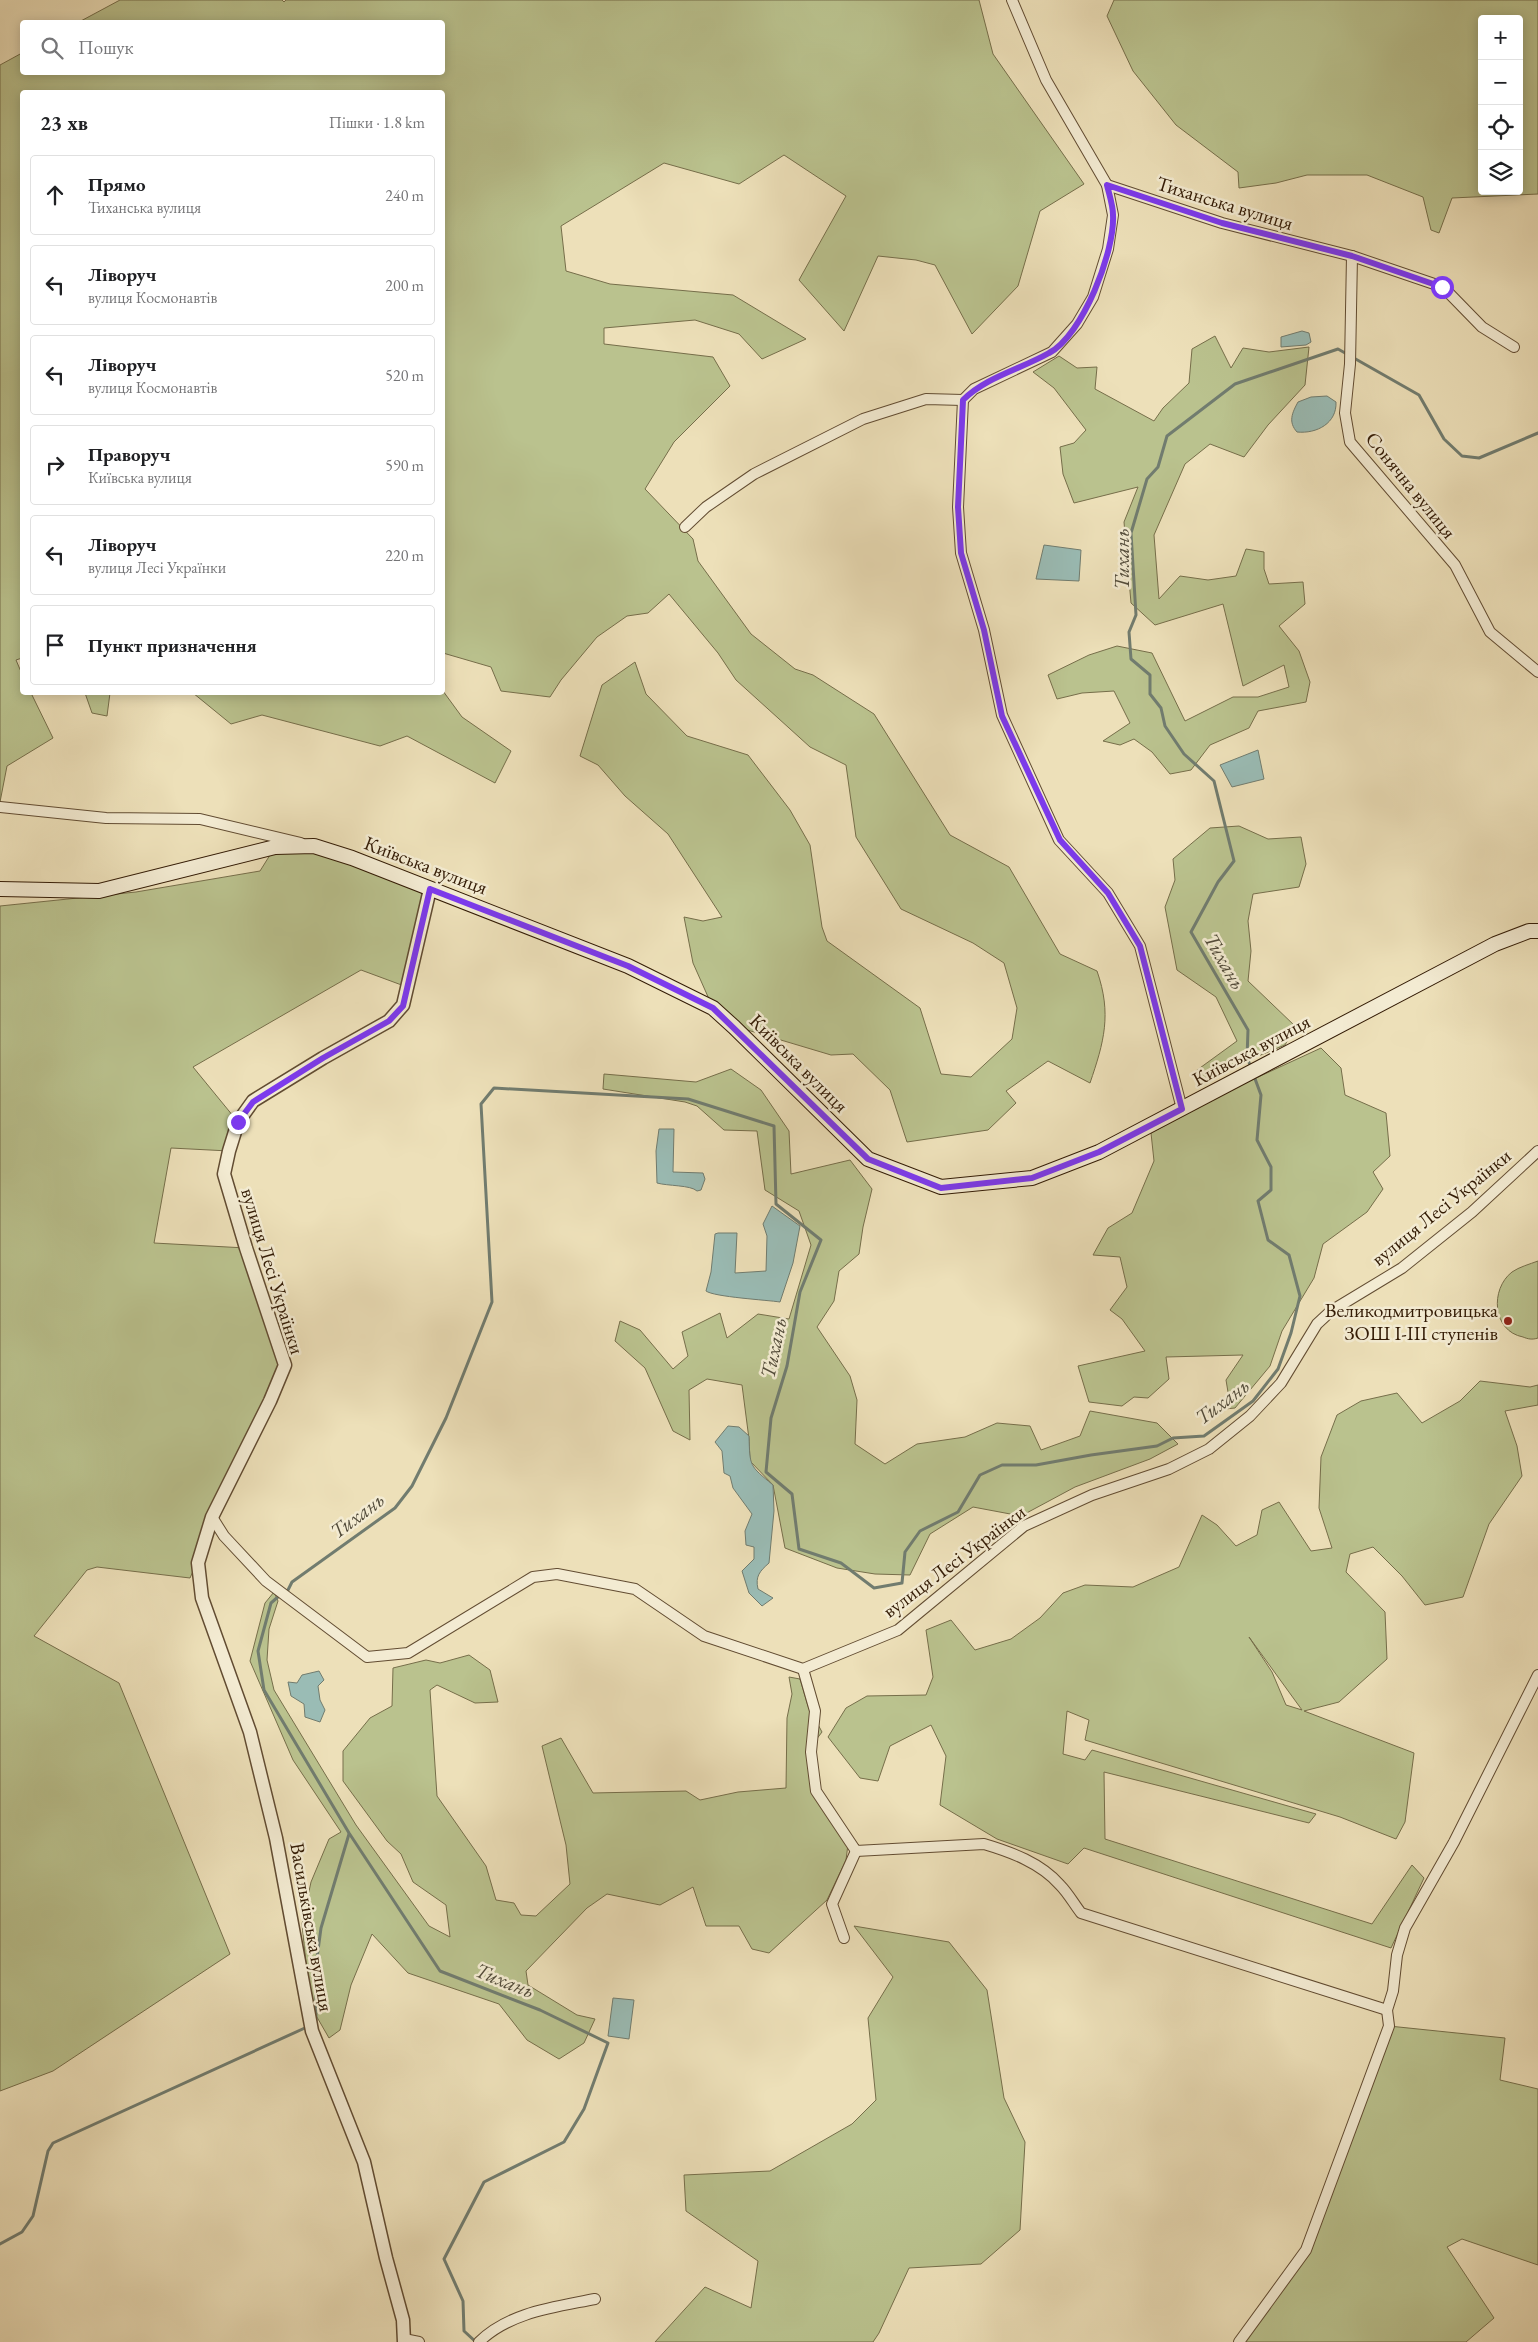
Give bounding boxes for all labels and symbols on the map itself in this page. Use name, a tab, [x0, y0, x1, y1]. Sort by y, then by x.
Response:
street label: Тиханська вулиця	[1154, 170, 1296, 236]
route start	[1431, 276, 1454, 299]
street label: Сонячна вулиця	[1360, 426, 1462, 544]
water label: Тихань	[1108, 528, 1135, 590]
street label: Київська вулиця	[361, 830, 491, 900]
water label: Тихань	[1198, 928, 1252, 994]
street label: Київська вулиця	[744, 1008, 854, 1118]
street label: Київська вулиця	[1188, 1008, 1314, 1092]
route end	[227, 1111, 250, 1134]
street label: вулиця Лесі Українки	[1366, 1142, 1517, 1271]
street label: вулиця Лесі Українки	[235, 1185, 311, 1358]
place label: Великодмитровицька ЗОШ І-ІІІ ступенів	[1325, 1297, 1498, 1346]
water label: Тихань	[753, 1315, 793, 1381]
marker: Великодмитровицька ЗОШ І-ІІІ ступенів	[1502, 1315, 1514, 1327]
water label: Тихань	[1189, 1372, 1255, 1430]
water label: Тихань	[324, 1486, 390, 1544]
street label: вулиця Лесі Українки	[877, 1498, 1031, 1623]
street label: Васильківська вулиця	[284, 1840, 340, 2014]
water label: Тихань	[472, 1956, 538, 2004]

